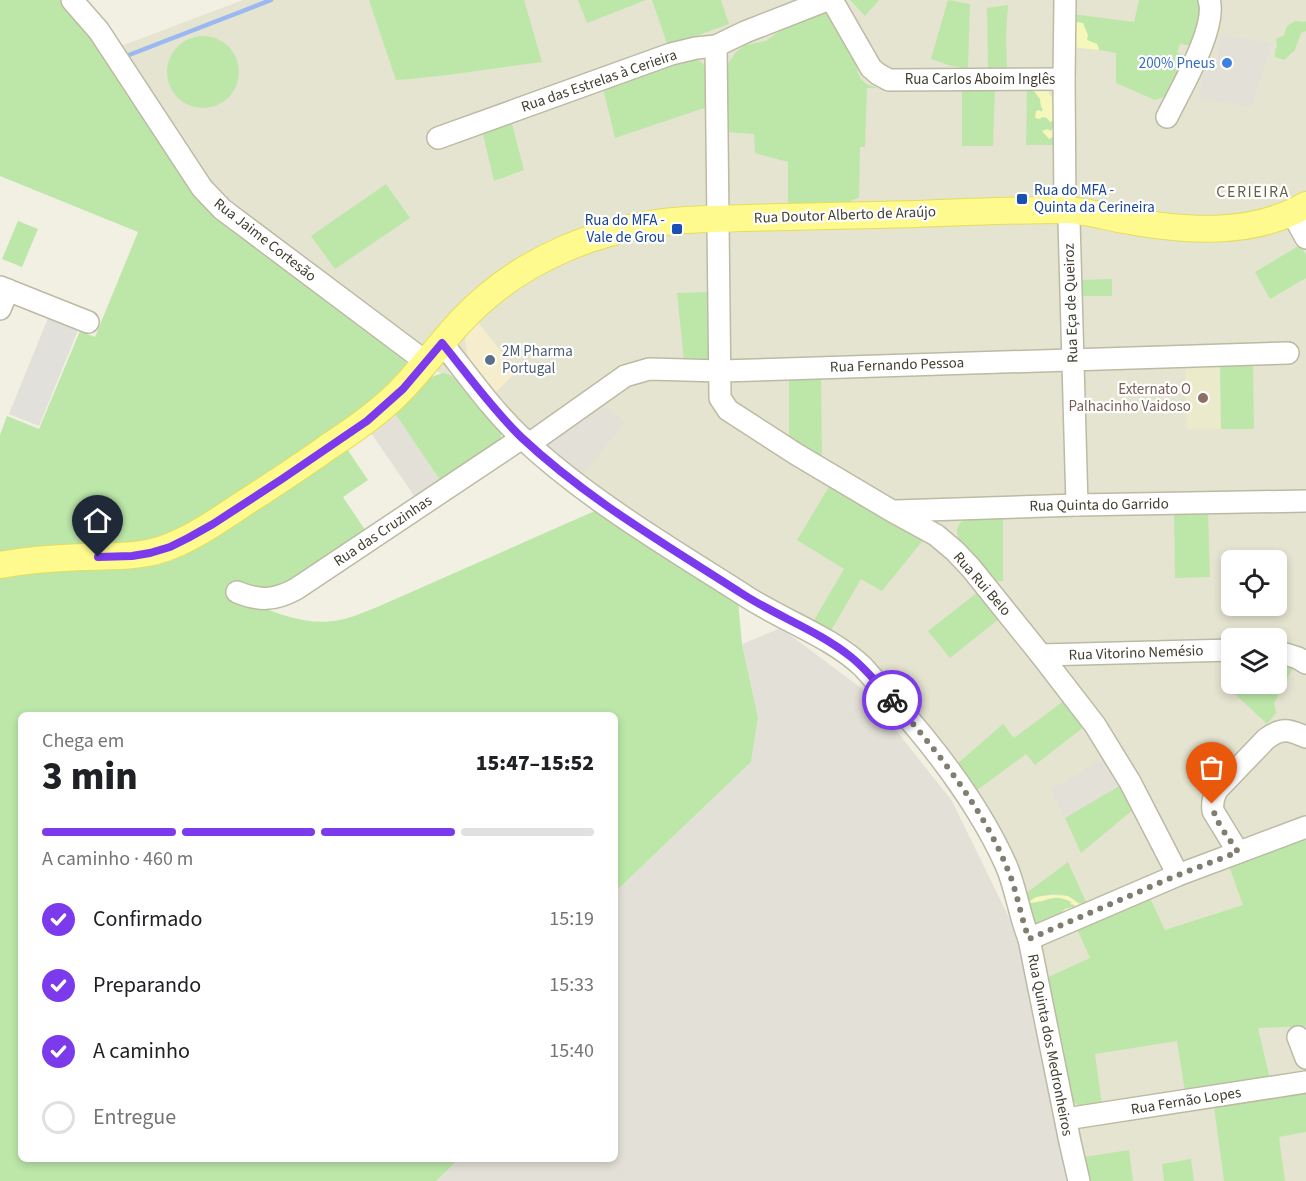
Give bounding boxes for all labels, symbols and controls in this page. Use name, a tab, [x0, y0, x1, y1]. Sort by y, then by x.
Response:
street label: Rua das Estrelas à Cerieira	[518, 44, 680, 118]
place label: 200% Pneus	[1139, 53, 1215, 74]
marker: 200% Pneus	[1220, 56, 1234, 70]
street label: Rua Carlos Aboim Inglês	[905, 69, 1055, 90]
place label: Rua do MFA - Quinta da Cerineira	[1034, 180, 1155, 218]
district label: CERIEIRA	[1216, 181, 1290, 203]
marker: Rua do MFA - Quinta da Cerineira	[1015, 192, 1029, 206]
street label: Rua Jaime Cortesão	[209, 193, 321, 287]
street label: Rua Doutor Alberto de Araújo	[754, 201, 936, 229]
place label: Rua do MFA - Vale de Grou	[585, 210, 665, 248]
marker: Rua do MFA - Vale de Grou	[670, 222, 684, 236]
street label: Rua Eça de Queiroz	[1058, 243, 1084, 363]
place label: 2M Pharma Portugal	[502, 341, 573, 379]
street label: Rua Fernando Pessoa	[830, 352, 964, 378]
marker: 2M Pharma Portugal	[483, 353, 497, 367]
place label: Externato O Palhacinho Vaidoso	[1069, 379, 1191, 417]
marker: Externato O Palhacinho Vaidoso	[1196, 391, 1210, 405]
street label: Rua das Cruzinhas	[330, 490, 436, 572]
street label: Rua Quinta do Garrido	[1029, 493, 1169, 517]
pin	[72, 495, 123, 557]
icon: home	[81, 504, 114, 537]
street label: Rua Rui Belo	[948, 547, 1016, 621]
map controls	[1221, 550, 1287, 694]
button: locate	[1221, 550, 1287, 616]
button: layers	[1221, 628, 1287, 694]
street label: Rua Vitorino Nemésio	[1068, 640, 1204, 666]
courier	[862, 670, 922, 730]
icon: bike	[876, 684, 909, 717]
text: Chega em	[42, 727, 124, 755]
pin	[1186, 742, 1237, 804]
text: 15:47–15:52	[476, 747, 594, 779]
text: 3 min	[42, 749, 138, 805]
icon: bag	[1195, 751, 1228, 784]
text: A caminho · 460 m	[42, 845, 193, 873]
icon: check	[42, 903, 75, 936]
text: Confirmado	[93, 903, 202, 935]
text: 15:19	[549, 905, 594, 933]
street label: Rua Quinta dos Medronheiros	[1022, 952, 1078, 1138]
icon: check	[42, 969, 75, 1002]
text: Preparando	[93, 969, 201, 1001]
text: 15:33	[549, 971, 594, 999]
icon: check	[42, 1035, 75, 1068]
text: A caminho	[93, 1035, 190, 1067]
text: 15:40	[549, 1037, 594, 1065]
street label: Rua Fernão Lopes	[1129, 1082, 1243, 1120]
text: Entregue	[93, 1101, 176, 1133]

